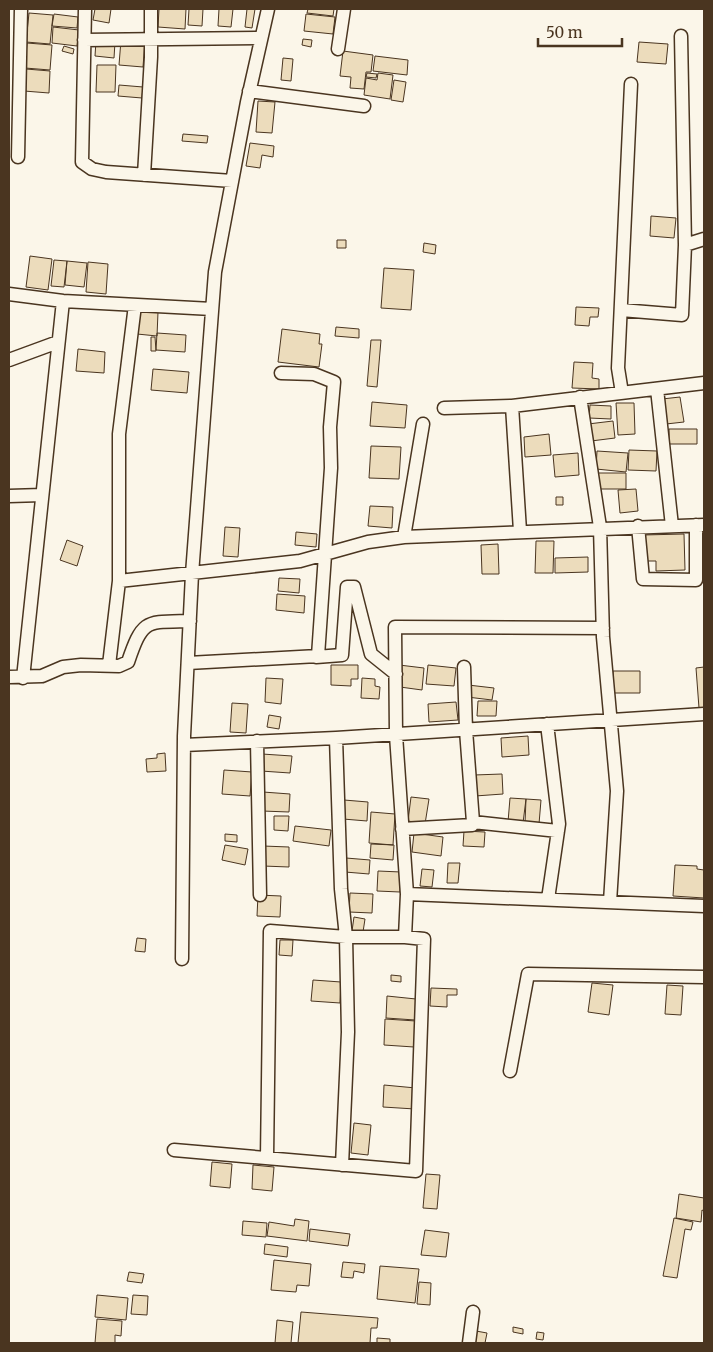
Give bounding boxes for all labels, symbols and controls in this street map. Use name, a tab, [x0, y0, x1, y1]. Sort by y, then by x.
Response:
scale bar	[538, 15, 622, 47]
text: 50 m	[546, 23, 583, 42]

